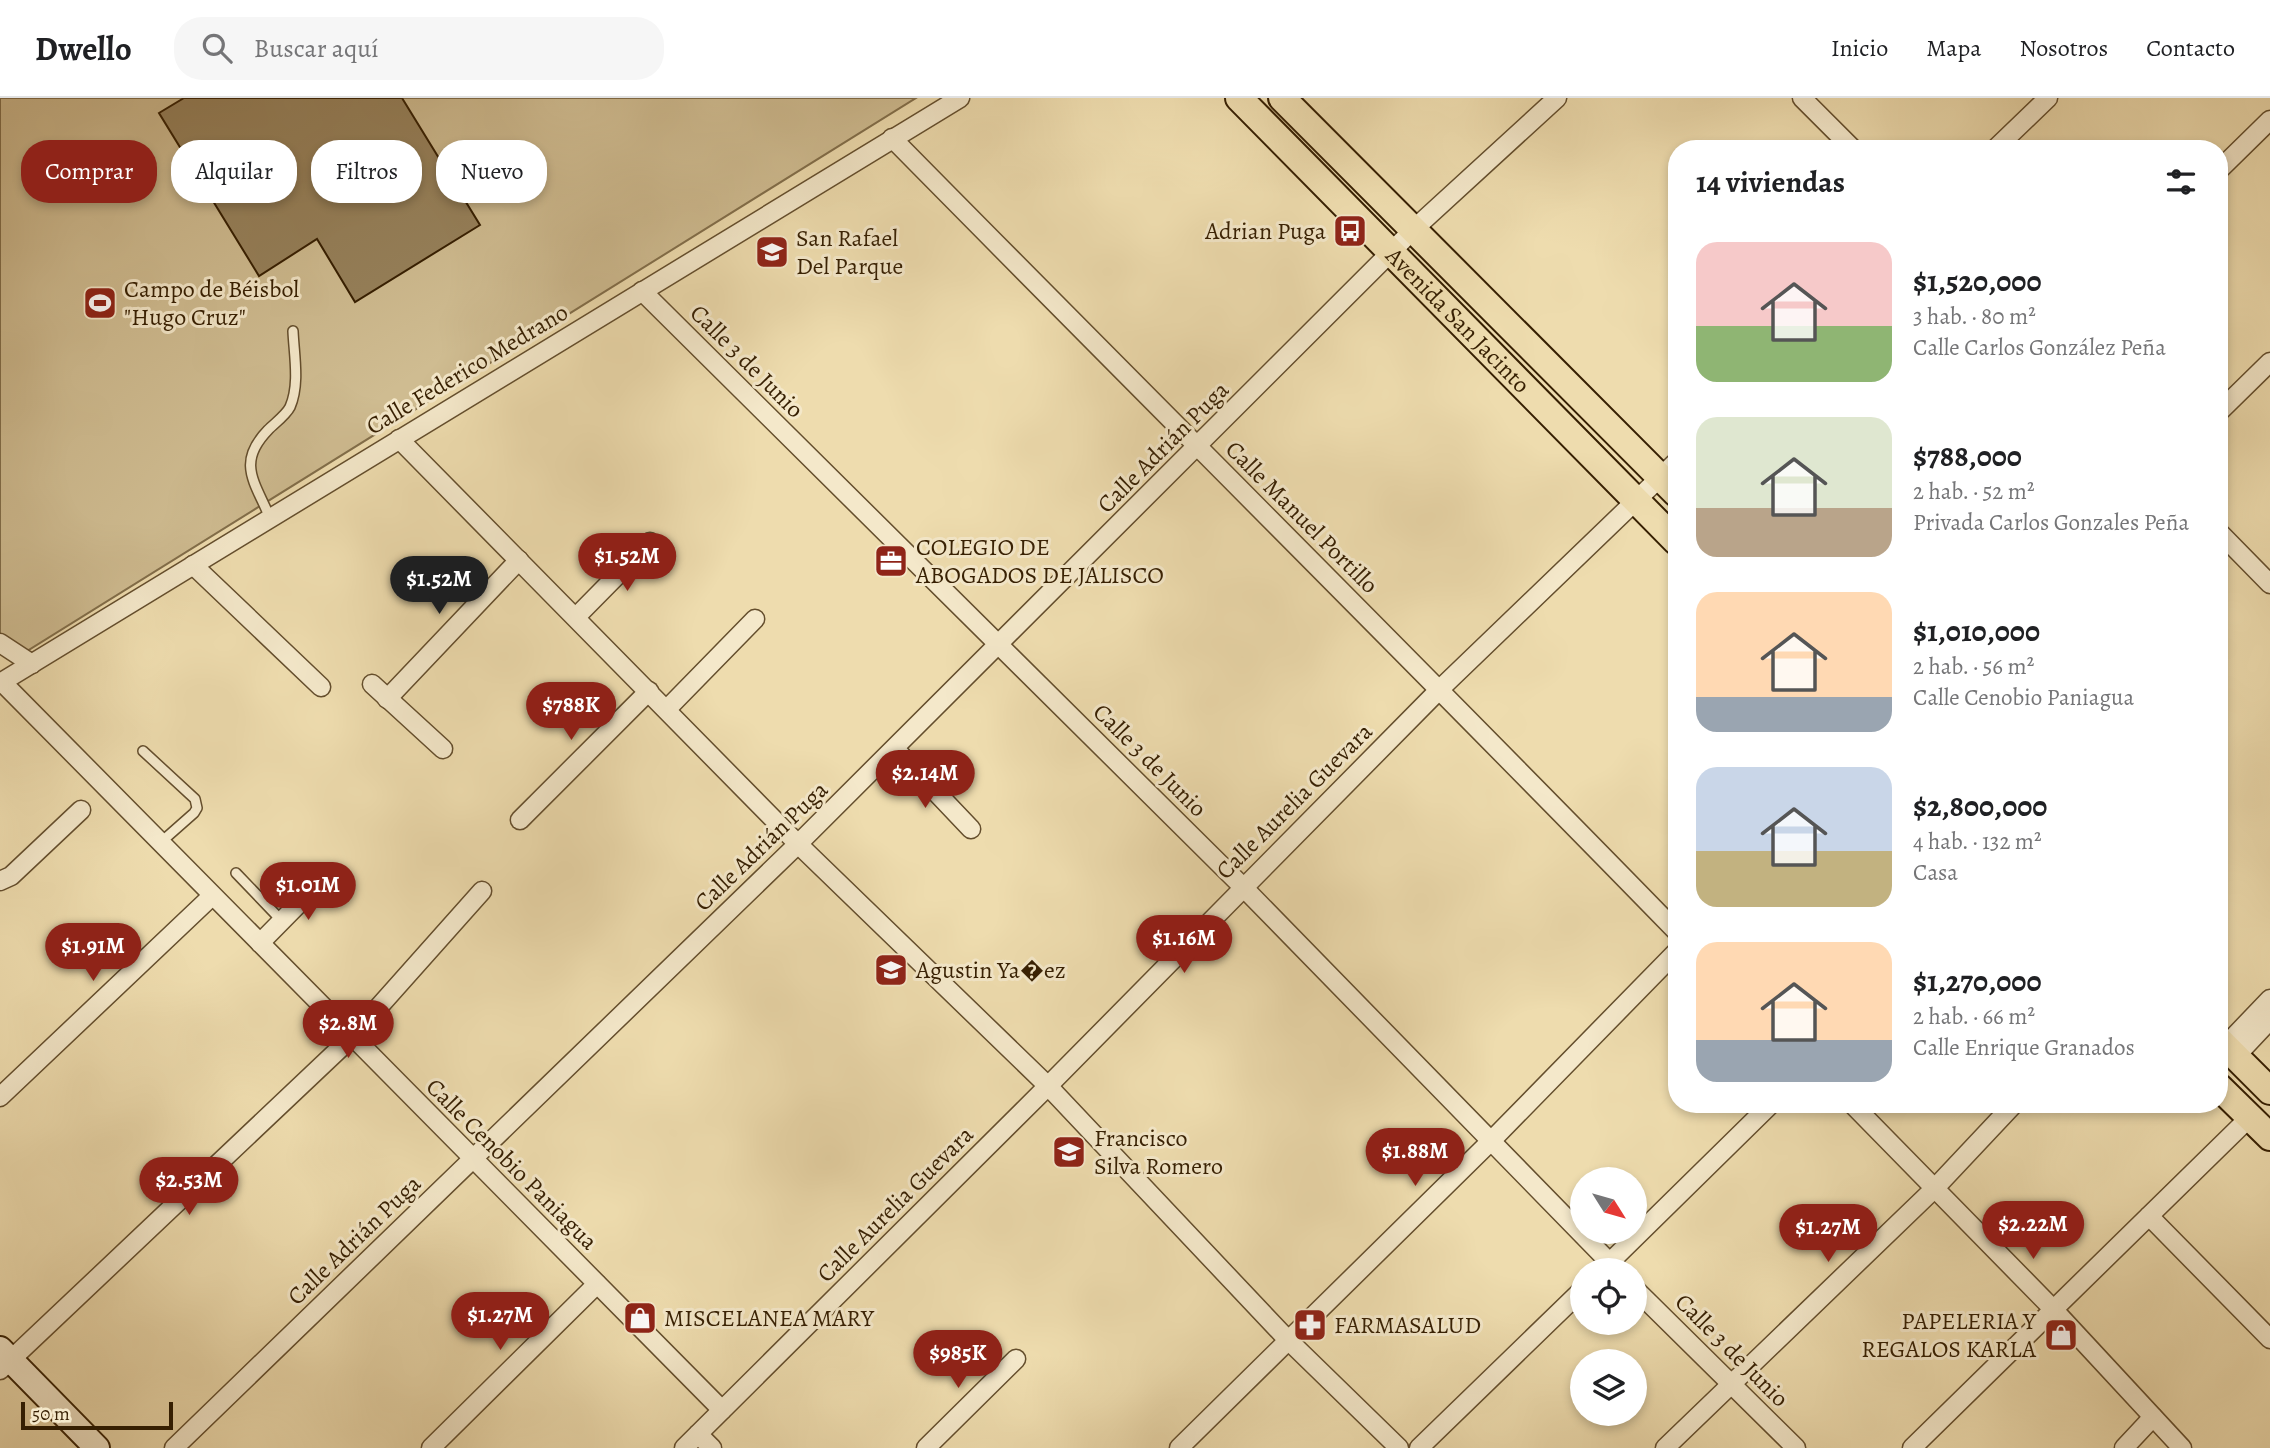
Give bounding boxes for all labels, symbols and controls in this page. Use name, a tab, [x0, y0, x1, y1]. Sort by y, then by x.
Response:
search box	[174, 17, 664, 80]
text: Dwello	[35, 26, 132, 71]
icon: search	[198, 29, 236, 67]
text: Buscar aquí	[254, 31, 379, 66]
text: Inicio	[1831, 32, 1888, 64]
text: Mapa	[1926, 32, 1981, 64]
text: Nosotros	[2019, 32, 2108, 64]
text: Contacto	[2146, 32, 2235, 64]
chip: Comprar	[21, 140, 157, 203]
chip: Alquilar	[171, 140, 297, 203]
chip: Filtros	[311, 140, 422, 203]
chip: Nuevo	[436, 140, 547, 203]
text: 14 viviendas	[1696, 162, 1845, 202]
icon: filters	[2162, 163, 2200, 201]
bus stop icon: Adrian Puga	[1331, 212, 1369, 250]
place label: Adrian Puga	[1204, 215, 1327, 247]
place label: San Rafael Del Parque	[796, 222, 903, 282]
school or university icon: San Rafael Del Parque	[753, 233, 791, 271]
street label: Avenida San Jacinto	[1378, 239, 1537, 400]
text: $1,520,000	[1913, 261, 2042, 301]
icon: home	[1752, 270, 1836, 354]
place label: Campo de Béisbol "Hugo Cruz"	[124, 273, 299, 333]
sports icon: Campo de Béisbol "Hugo Cruz"	[81, 284, 119, 322]
street label: Calle Federico Medrano	[360, 296, 574, 442]
street label: Calle 3 de Junio	[683, 297, 811, 425]
text: 3 hab. · 80 m²	[1913, 301, 2036, 332]
text: Calle Carlos González Peña	[1913, 332, 2166, 363]
street label: Calle Adrián Puga	[1090, 374, 1236, 520]
street label: Calle Manuel Portillo	[1219, 434, 1385, 600]
text: $788,000	[1913, 436, 2022, 476]
icon: home	[1752, 445, 1836, 529]
text: 2 hab. · 52 m²	[1913, 476, 2035, 507]
text: Privada Carlos Gonzales Peña	[1913, 507, 2189, 538]
place label: COLEGIO DE ABOGADOS DE JALISCO	[915, 531, 1164, 591]
pin: $1.52M	[570, 533, 684, 593]
text: $1.52M	[594, 540, 660, 571]
office icon: COLEGIO DE ABOGADOS DE JALISCO	[872, 542, 910, 580]
pin: $1.52M	[382, 556, 496, 616]
text: $1.52M	[406, 563, 472, 594]
text: $1,010,000	[1913, 611, 2040, 651]
icon: home	[1752, 620, 1836, 704]
text: 2 hab. · 56 m²	[1913, 651, 2034, 682]
pin: $788K	[522, 682, 620, 742]
text: Calle Cenobio Paniagua	[1913, 682, 2134, 713]
text: $788K	[542, 689, 600, 720]
street label: Calle 3 de Junio	[1086, 696, 1214, 824]
street label: Calle Aurelia Guevara	[1209, 715, 1380, 886]
pin: $2.14M	[868, 750, 982, 810]
text: $2.14M	[892, 757, 958, 788]
street label: Calle Adrián Puga	[687, 773, 835, 918]
text: $2,800,000	[1913, 786, 2047, 826]
icon: home	[1752, 795, 1836, 879]
text: 4 hab. · 132 m²	[1913, 826, 2042, 857]
text: Casa	[1913, 857, 1958, 888]
pin: $1.01M	[251, 862, 365, 922]
text: $1.01M	[276, 869, 340, 900]
pin: $1.16M	[1127, 916, 1241, 975]
text: $1.16M	[1152, 922, 1216, 953]
pin: $1.91M	[36, 924, 150, 983]
text: $1.91M	[61, 930, 125, 961]
school or university icon: Agustin Ya�ez	[872, 951, 910, 989]
place label: Agustin Ya�ez	[915, 954, 1066, 986]
text: $1,270,000	[1913, 961, 2042, 1001]
icon: home	[1752, 970, 1836, 1054]
pin: $2.8M	[299, 1000, 397, 1060]
text: 2 hab. · 66 m²	[1913, 1001, 2035, 1032]
text: $2.8M	[319, 1007, 377, 1038]
text: Calle Enrique Granados	[1913, 1032, 2135, 1063]
street label: Calle Cenobio Paniagua	[419, 1071, 605, 1257]
street label: Calle Aurelia Guevara	[810, 1118, 981, 1289]
place label: Francisco Silva Romero	[1094, 1122, 1223, 1182]
pin: $1.88M	[1358, 1128, 1472, 1188]
school or university icon: Francisco Silva Romero	[1050, 1133, 1088, 1171]
text: $1.88M	[1382, 1135, 1448, 1166]
pin: $2.53M	[132, 1158, 246, 1217]
text: $2.53M	[155, 1164, 223, 1195]
street label: Calle Adrián Puga	[280, 1167, 428, 1312]
north arrow	[1570, 1167, 1647, 1244]
map controls	[1570, 1167, 1647, 1426]
pin: $2.22M	[1976, 1202, 2090, 1261]
pin: $1.27M	[1771, 1204, 1885, 1264]
text: $2.22M	[1998, 1208, 2068, 1239]
text: $1.27M	[1795, 1211, 1861, 1242]
button: locate	[1570, 1258, 1647, 1335]
street label: Calle 3 de Junio	[1668, 1286, 1796, 1414]
pin: $1.27M	[443, 1292, 557, 1352]
text: $1.27M	[467, 1299, 533, 1330]
shop icon: MISCELANEA MARY	[621, 1299, 659, 1337]
place label: MISCELANEA MARY	[664, 1302, 875, 1334]
place label: PAPELERIA Y REGALOS KARLA	[1861, 1305, 2037, 1365]
pharmacy icon: FARMASALUD	[1291, 1306, 1329, 1344]
place label: FARMASALUD	[1334, 1309, 1481, 1341]
shop icon: PAPELERIA Y REGALOS KARLA	[2042, 1316, 2080, 1354]
pin: $985K	[909, 1330, 1007, 1390]
text: $985K	[929, 1337, 987, 1368]
button: layers	[1570, 1349, 1647, 1426]
scale bar	[21, 1399, 173, 1431]
text: 50 m	[32, 1401, 70, 1427]

